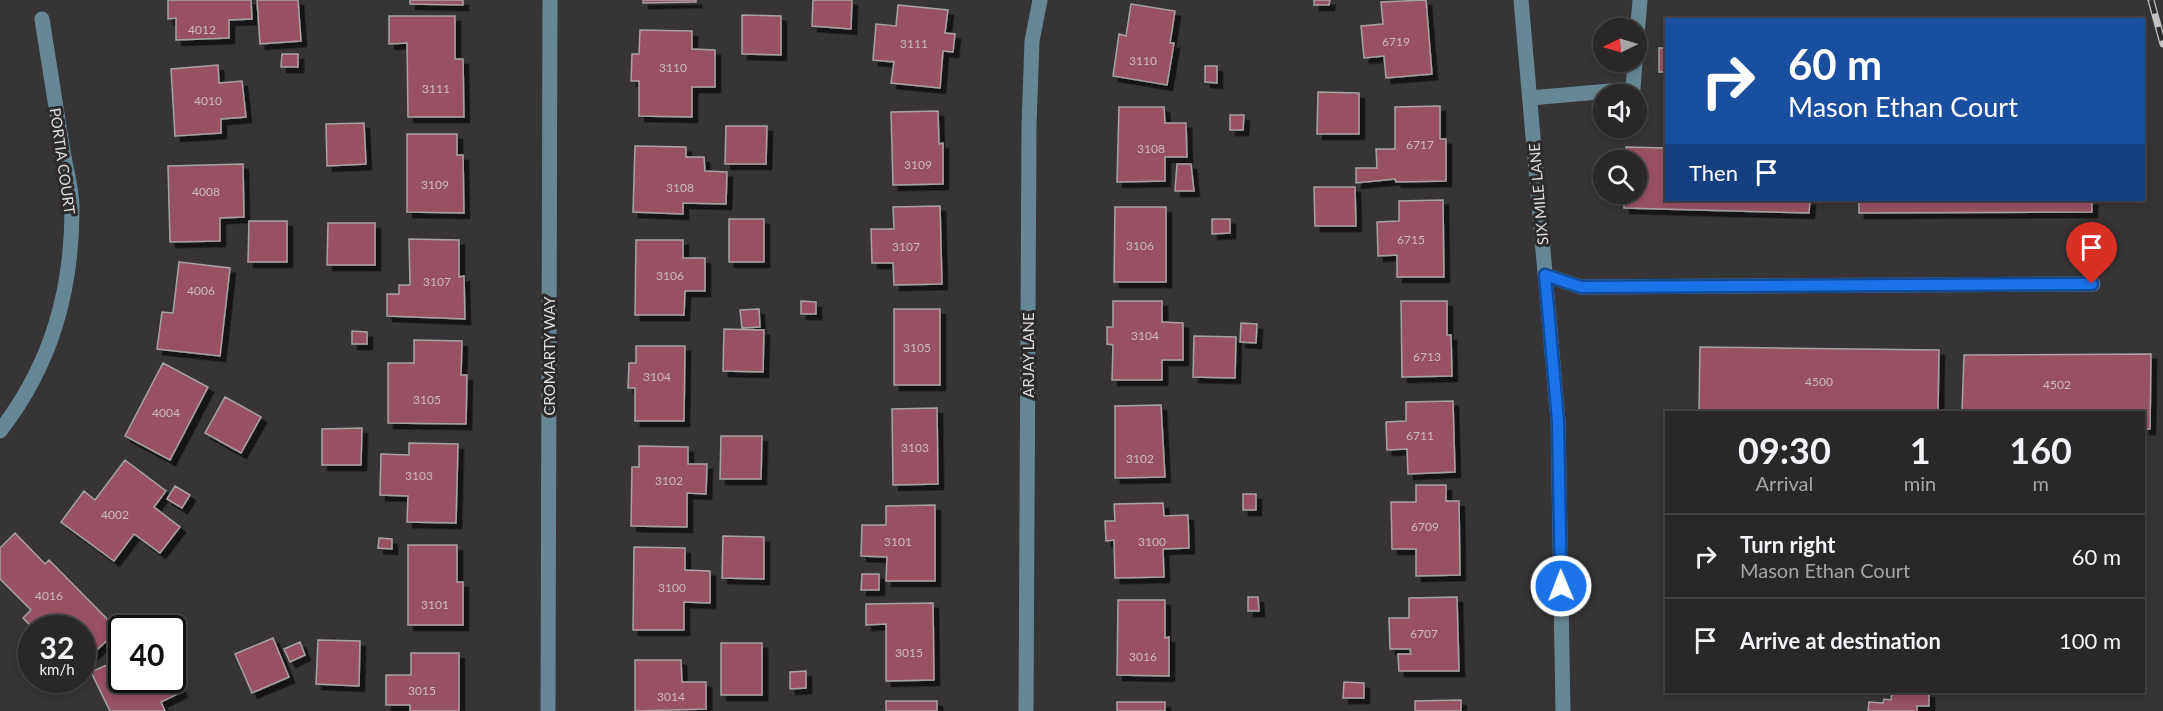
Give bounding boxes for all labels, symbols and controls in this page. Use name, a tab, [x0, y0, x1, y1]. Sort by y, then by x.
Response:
north arrow	[1593, 18, 1647, 72]
map controls	[1593, 18, 1647, 204]
house number: 4012	[188, 22, 216, 37]
house number: 6719	[1382, 34, 1410, 49]
house number: 3111	[900, 36, 928, 51]
text: 60 m	[1788, 39, 1882, 89]
icon: right	[1689, 42, 1767, 120]
house number: 3110	[1129, 53, 1157, 68]
house number: 3110	[659, 60, 687, 75]
house number: 3111	[422, 81, 450, 96]
button: sound	[1593, 84, 1647, 138]
text: Mason Ethan Court	[1788, 90, 2018, 123]
house number: 4010	[194, 93, 222, 108]
street label: PORTIA COURT	[47, 107, 79, 216]
house number: 6717	[1406, 137, 1434, 152]
house number: 3108	[1137, 141, 1165, 156]
street label: SIX MILE LANE	[1525, 142, 1551, 246]
button: search	[1593, 150, 1647, 204]
icon: arrive	[1750, 156, 1783, 189]
house number: 3109	[904, 157, 932, 172]
text: Then	[1689, 159, 1738, 186]
house number: 3109	[421, 177, 449, 192]
house number: 3108	[666, 180, 694, 195]
house number: 4008	[192, 184, 220, 199]
pin	[2066, 222, 2117, 284]
icon: arrive	[2075, 231, 2108, 264]
house number: 6715	[1397, 232, 1425, 247]
house number: 3106	[1126, 238, 1154, 253]
house number: 3107	[892, 239, 920, 254]
house number: 3106	[656, 268, 684, 283]
house number: 3107	[423, 274, 451, 289]
house number: 4006	[187, 283, 215, 298]
street label: CROMARTY WAY	[540, 296, 558, 416]
street label: ARJAY LANE	[1019, 312, 1037, 398]
house number: 3104	[1131, 328, 1159, 343]
house number: 3105	[903, 340, 931, 355]
house number: 6713	[1413, 349, 1441, 364]
house number: 3104	[643, 369, 671, 384]
house number: 4500	[1805, 374, 1833, 389]
house number: 4502	[2043, 377, 2071, 392]
house number: 3105	[413, 392, 441, 407]
house number: 4004	[152, 405, 180, 420]
house number: 6711	[1406, 428, 1434, 443]
text: 09:30	[1738, 428, 1831, 472]
text: 1	[1910, 428, 1931, 472]
text: 160	[2009, 428, 2072, 472]
house number: 3103	[901, 440, 929, 455]
house number: 3102	[1126, 451, 1154, 466]
house number: 3103	[405, 468, 433, 483]
text: Arrival	[1756, 471, 1813, 495]
text: min	[1904, 471, 1936, 495]
text: m	[2032, 471, 2049, 495]
house number: 3102	[655, 473, 683, 488]
house number: 4002	[101, 507, 129, 522]
house number: 6709	[1411, 519, 1439, 534]
text: Turn right	[1740, 531, 1835, 558]
house number: 3101	[884, 534, 912, 549]
house number: 3100	[1138, 534, 1166, 549]
icon: right	[1689, 540, 1722, 573]
text: 60 m	[2072, 543, 2121, 570]
position arrow	[1529, 554, 1593, 618]
text: Mason Ethan Court	[1740, 558, 1910, 582]
house number: 3100	[658, 580, 686, 595]
house number: 4016	[35, 588, 63, 603]
house number: 3101	[421, 597, 449, 612]
speed limit sign: 40	[108, 615, 186, 693]
icon: arrive	[1689, 624, 1722, 657]
house number: 6707	[1410, 626, 1438, 641]
text: Arrive at destination	[1740, 627, 1941, 654]
text: 100 m	[2059, 627, 2121, 654]
text: 32	[40, 629, 74, 665]
house number: 3015	[895, 645, 923, 660]
house number: 3016	[1129, 649, 1157, 664]
text: km/h	[39, 660, 75, 678]
house number: 3015	[408, 683, 436, 698]
house number: 3014	[657, 689, 685, 704]

